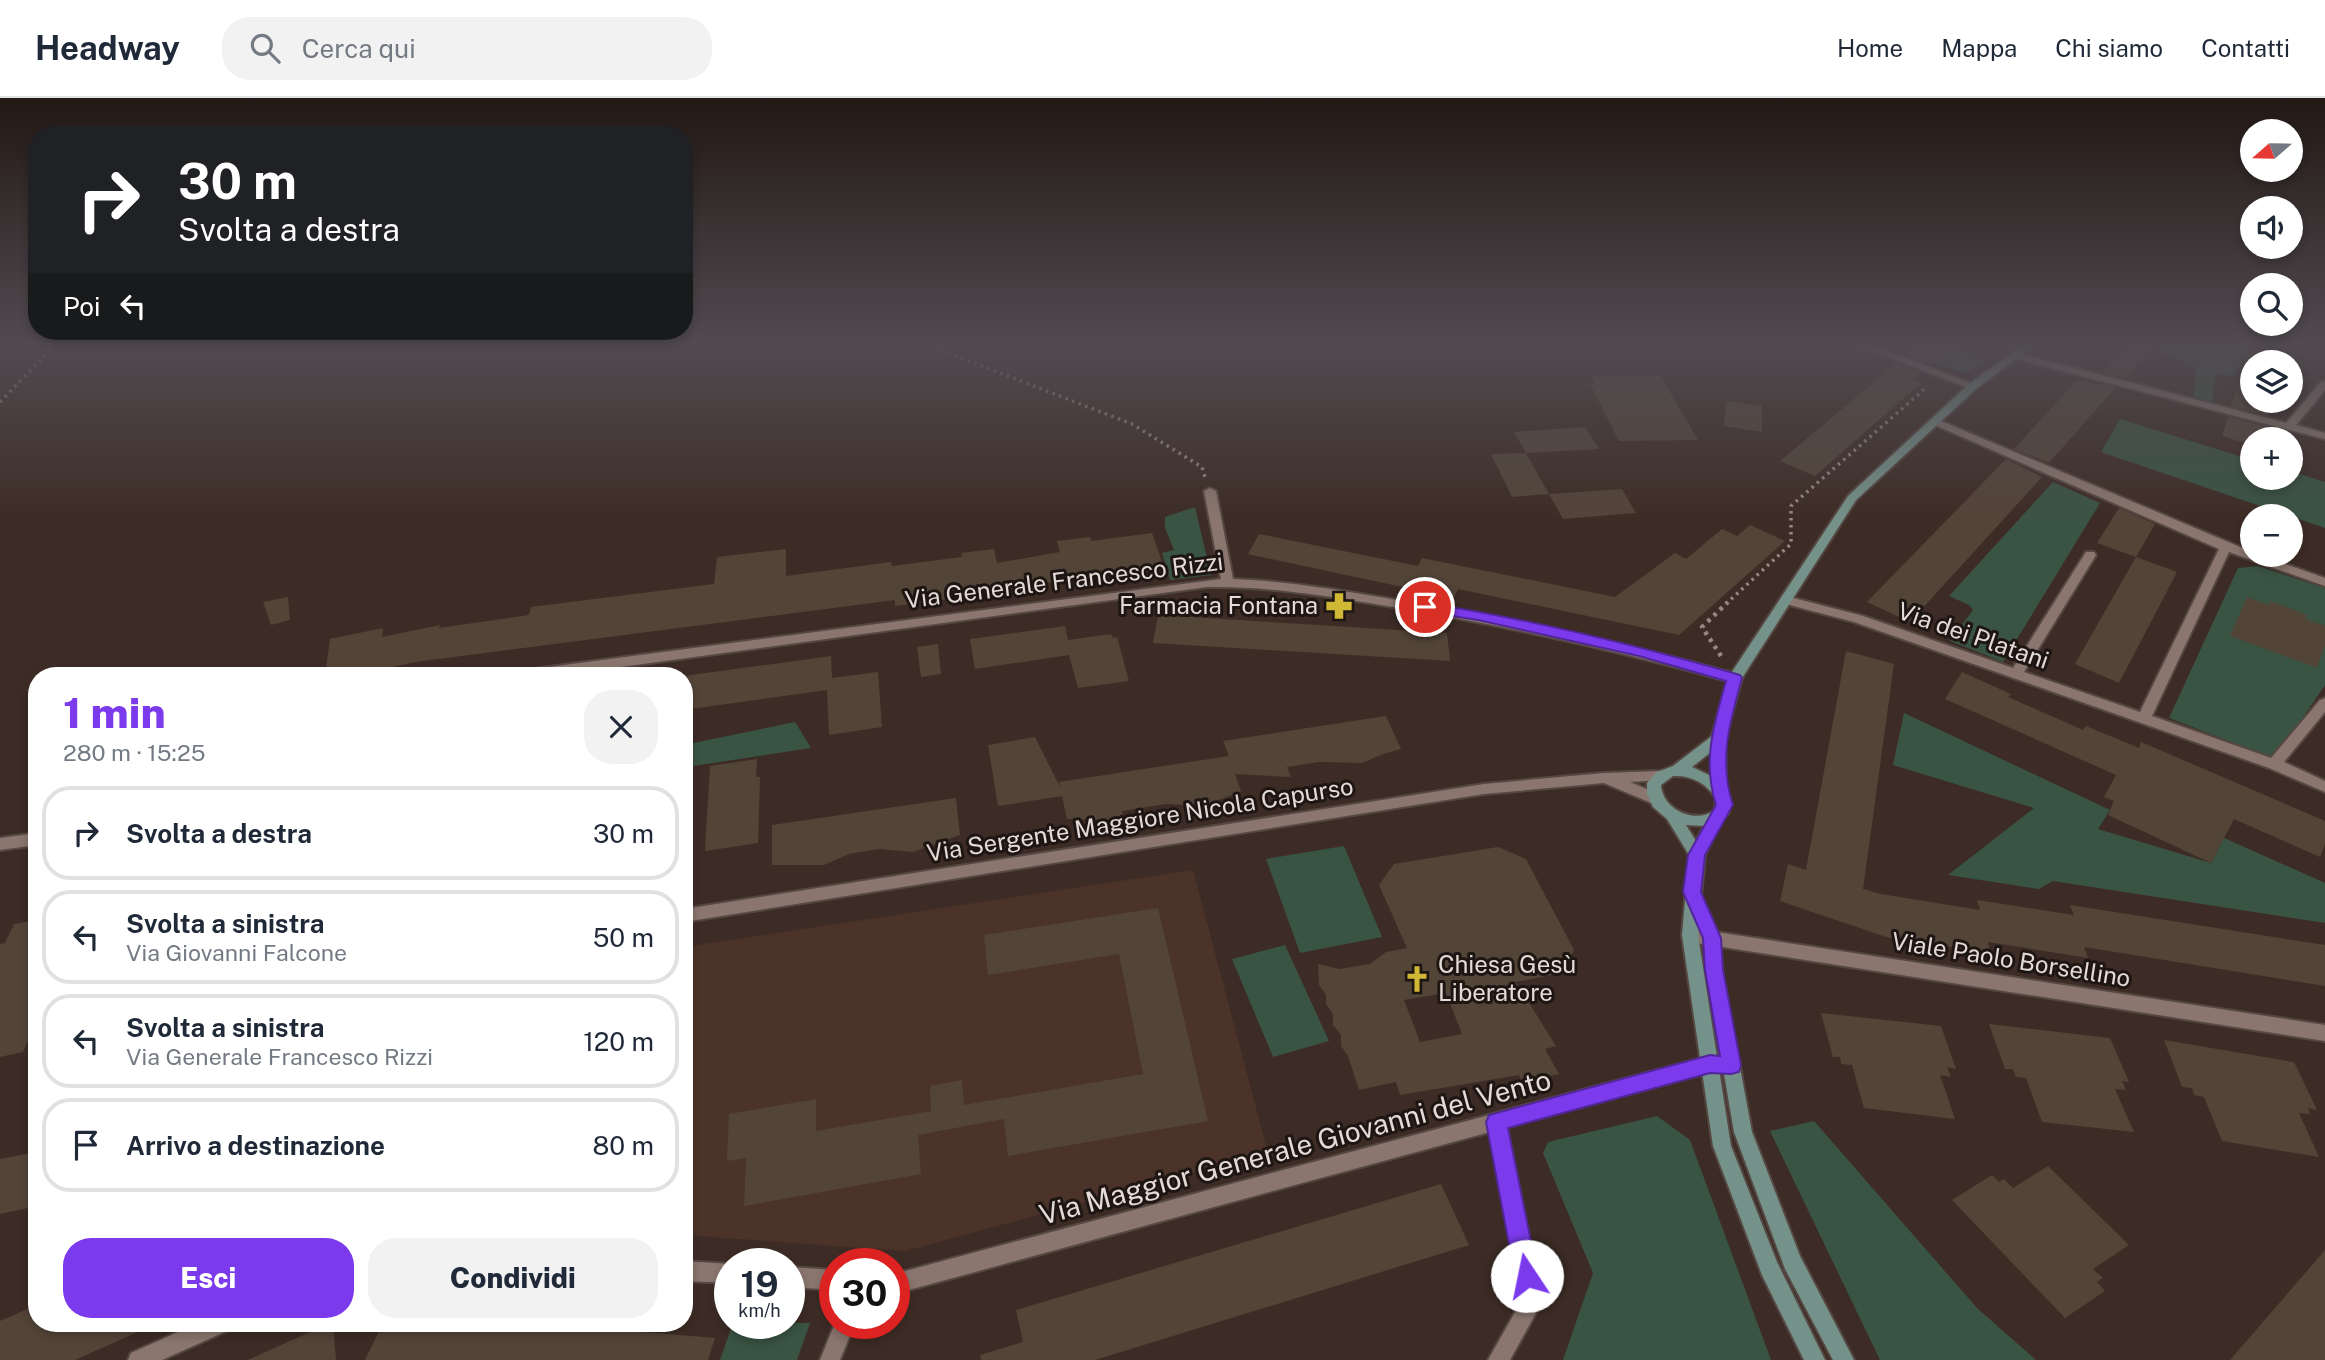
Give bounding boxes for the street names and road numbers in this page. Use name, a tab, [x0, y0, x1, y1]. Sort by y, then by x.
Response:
street label: Via Generale Francesco Rizzi	[903, 547, 1225, 613]
street label: Via dei Platani	[1894, 596, 2053, 674]
street label: Via Sergente Maggiore Nicola Capurso	[925, 771, 1355, 867]
street label: Viale Paolo Borsellino	[1890, 926, 2133, 992]
street label: Via Maggior Generale Giovanni del Vento	[1035, 1062, 1554, 1231]

